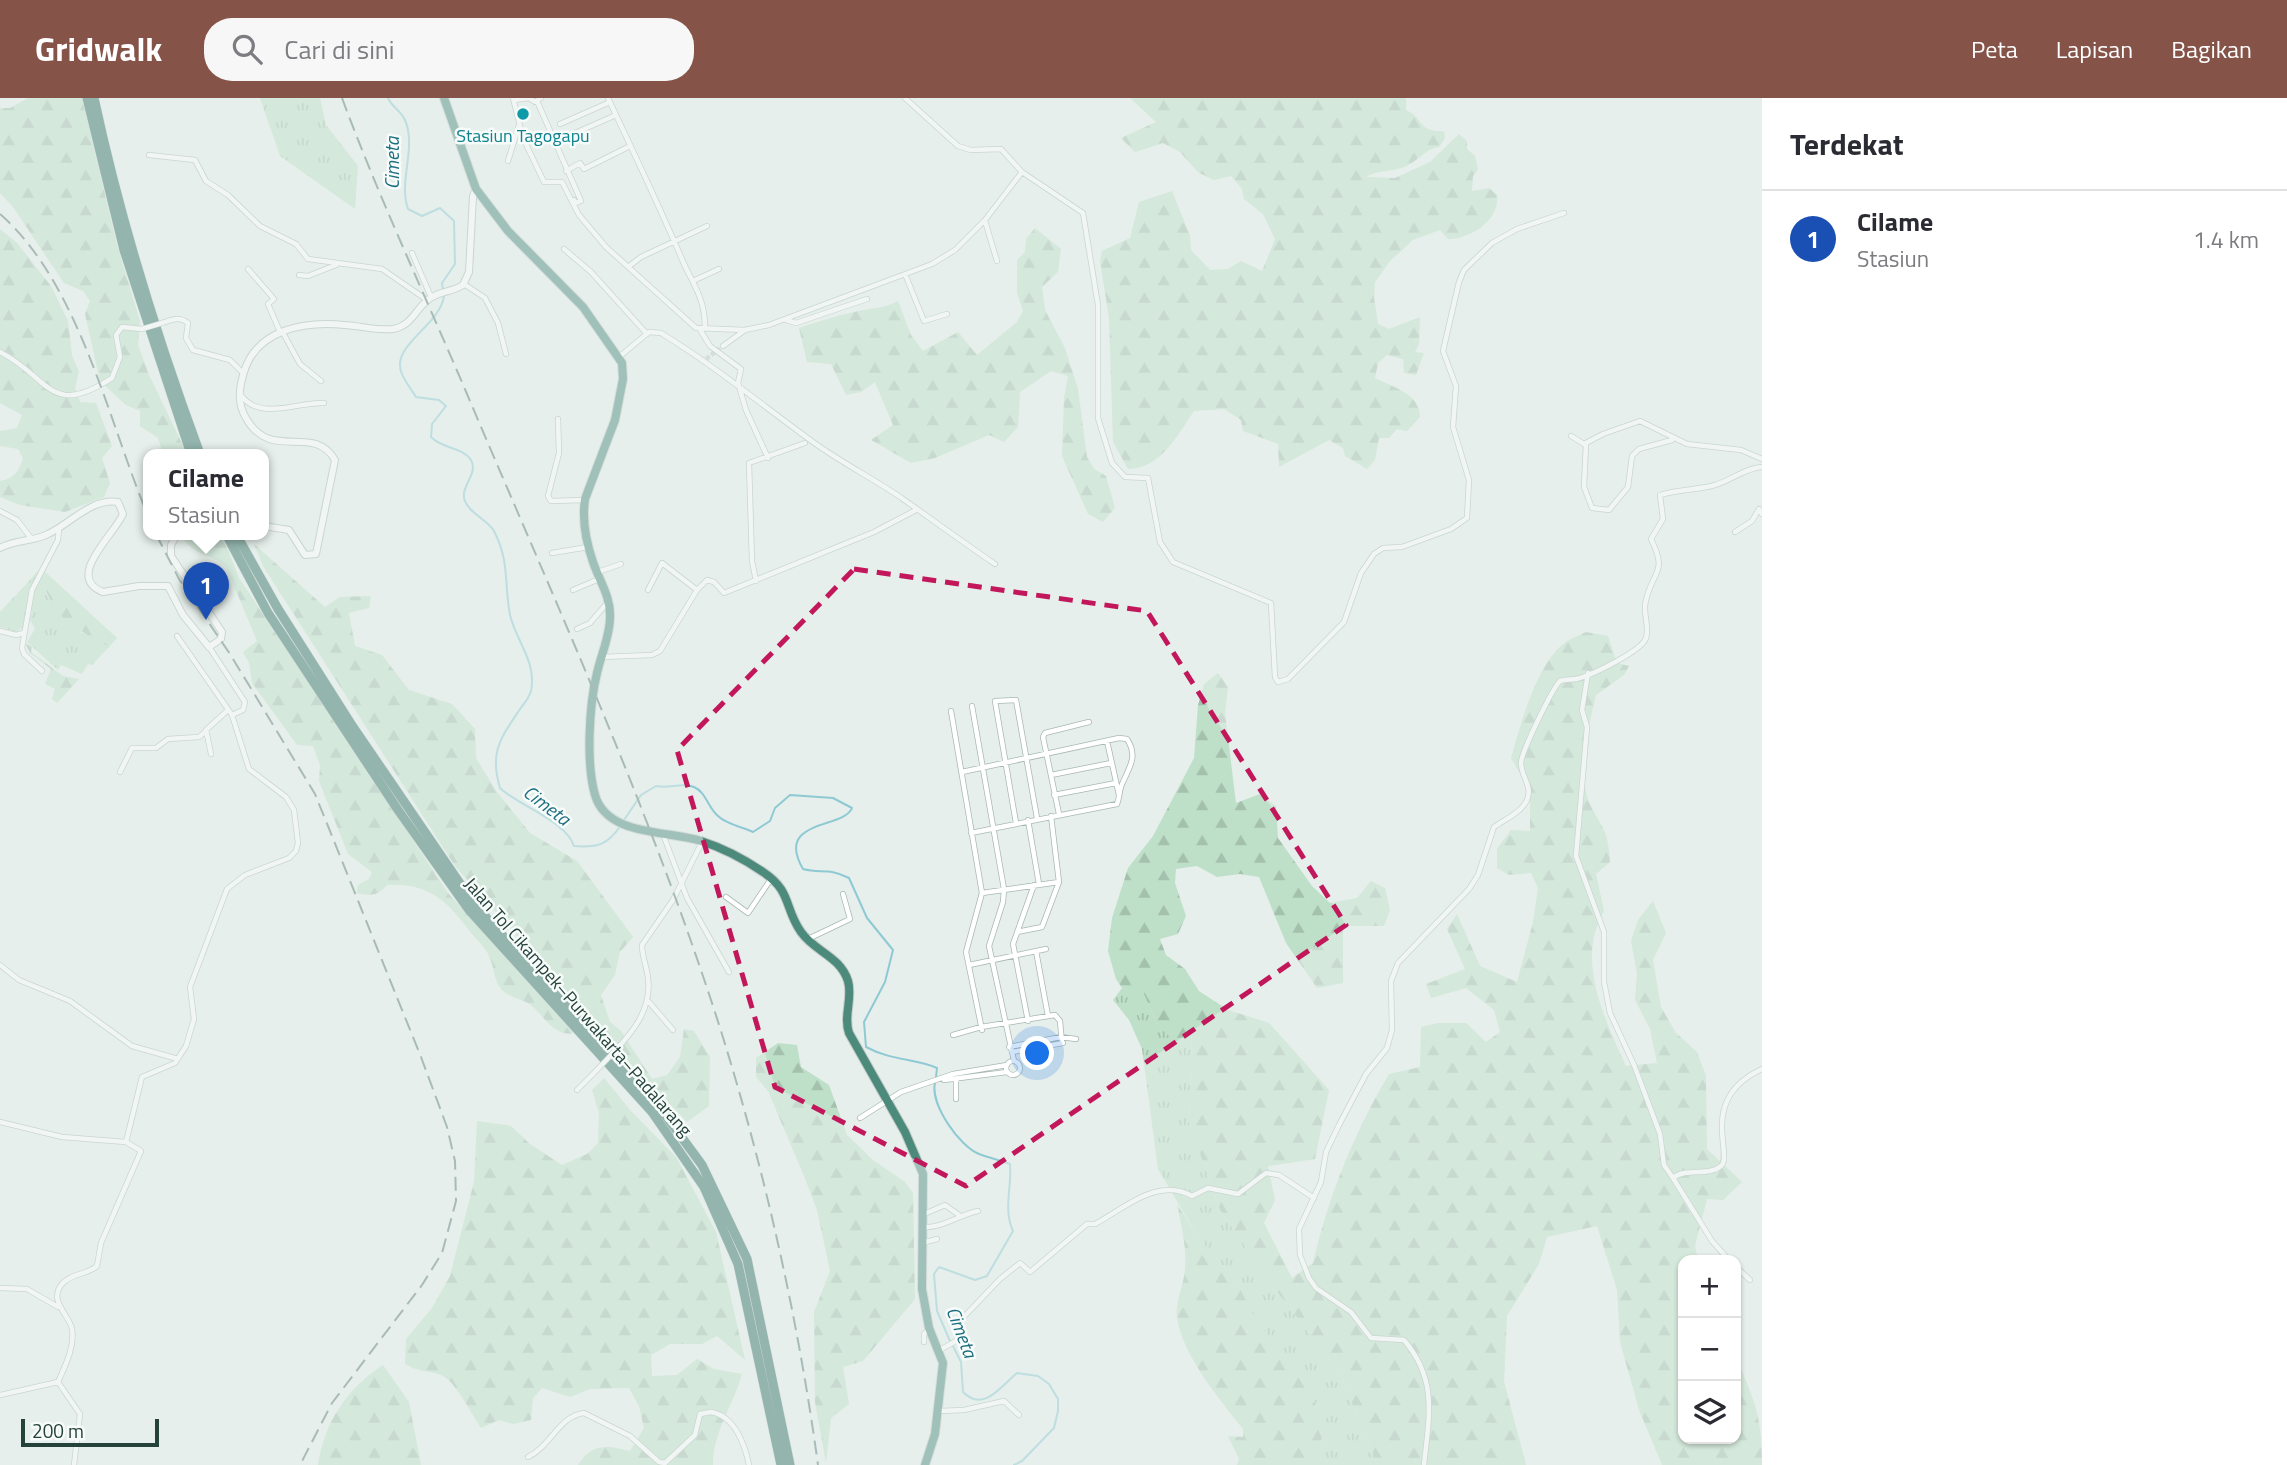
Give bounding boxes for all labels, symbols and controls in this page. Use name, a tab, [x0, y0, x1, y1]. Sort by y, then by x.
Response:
search box	[204, 18, 694, 81]
text: Gridwalk	[35, 24, 162, 74]
icon: search	[228, 30, 266, 68]
text: Cari di sini	[284, 30, 395, 69]
text: Peta	[1971, 31, 2018, 67]
text: Lapisan	[2056, 31, 2133, 67]
text: Bagikan	[2171, 31, 2252, 67]
marker: Stasiun Tagogapu	[515, 106, 531, 122]
text: Terdekat	[1790, 121, 1904, 167]
place label: Stasiun Tagogapu	[456, 122, 590, 149]
water label: Cimeta	[377, 135, 406, 189]
text: Cilame	[1857, 202, 1933, 241]
text: 1	[1807, 222, 1819, 257]
text: 1.4 km	[2193, 222, 2259, 257]
text: Stasiun	[1857, 241, 1929, 276]
popup	[143, 449, 269, 540]
text: Cilame	[168, 458, 244, 497]
text: Stasiun	[168, 497, 240, 532]
pin: 1	[183, 562, 229, 620]
water label: Cimeta	[518, 777, 578, 833]
street label: Jalan Tol Cikampek–Purwakarta–Padalarang	[458, 871, 699, 1142]
your location	[1020, 1036, 1054, 1070]
map controls	[1678, 1255, 1741, 1444]
button: +	[1678, 1255, 1741, 1318]
water label: Cimeta	[940, 1302, 986, 1363]
button: −	[1678, 1318, 1741, 1381]
button: layers	[1678, 1381, 1741, 1444]
scale bar	[21, 1416, 159, 1448]
text: 200 m	[32, 1416, 84, 1445]

